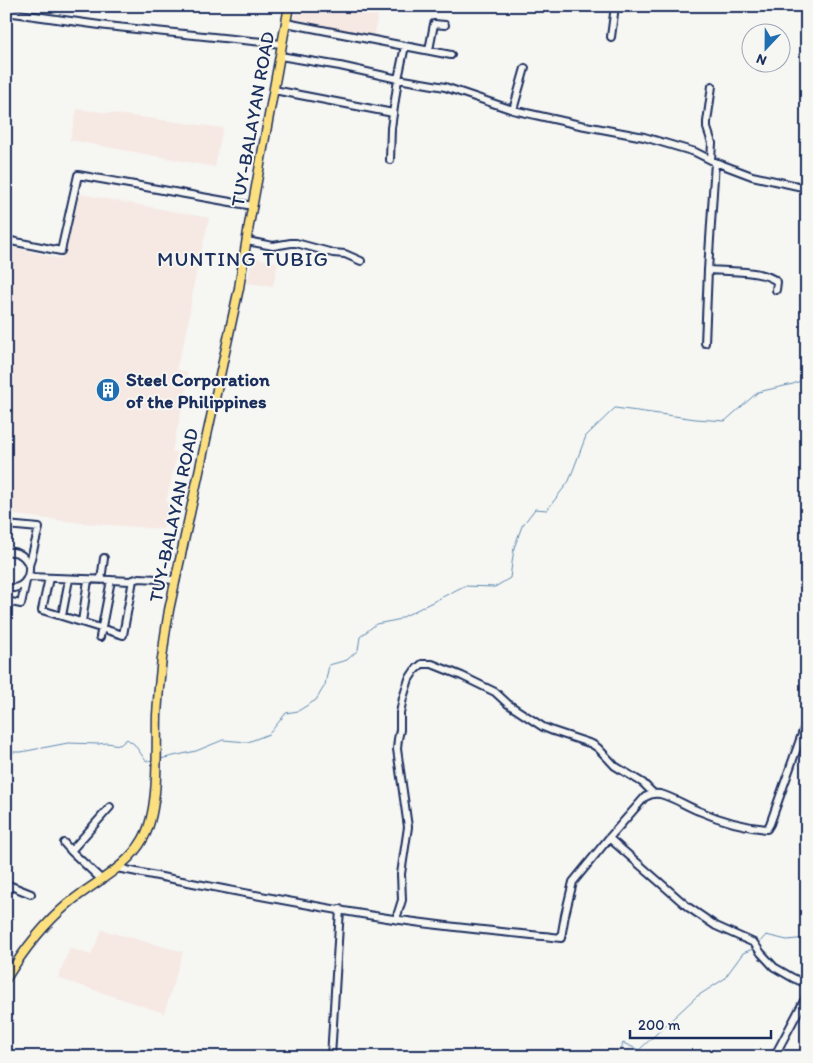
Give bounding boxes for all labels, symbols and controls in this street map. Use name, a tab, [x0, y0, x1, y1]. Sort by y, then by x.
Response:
north arrow	[740, 22, 790, 72]
street label: TUY-BALAYAN ROAD	[226, 30, 279, 208]
text: N	[754, 50, 769, 69]
district label: MUNTING TUBIG	[157, 246, 329, 271]
place label: Steel Corporation of the Philippines	[126, 368, 270, 413]
building icon: Steel Corporation of the Philippines	[95, 377, 121, 403]
street label: TUY-BALAYAN ROAD	[144, 426, 203, 604]
scale bar	[630, 1008, 772, 1040]
text: 200 m	[638, 1016, 681, 1034]

